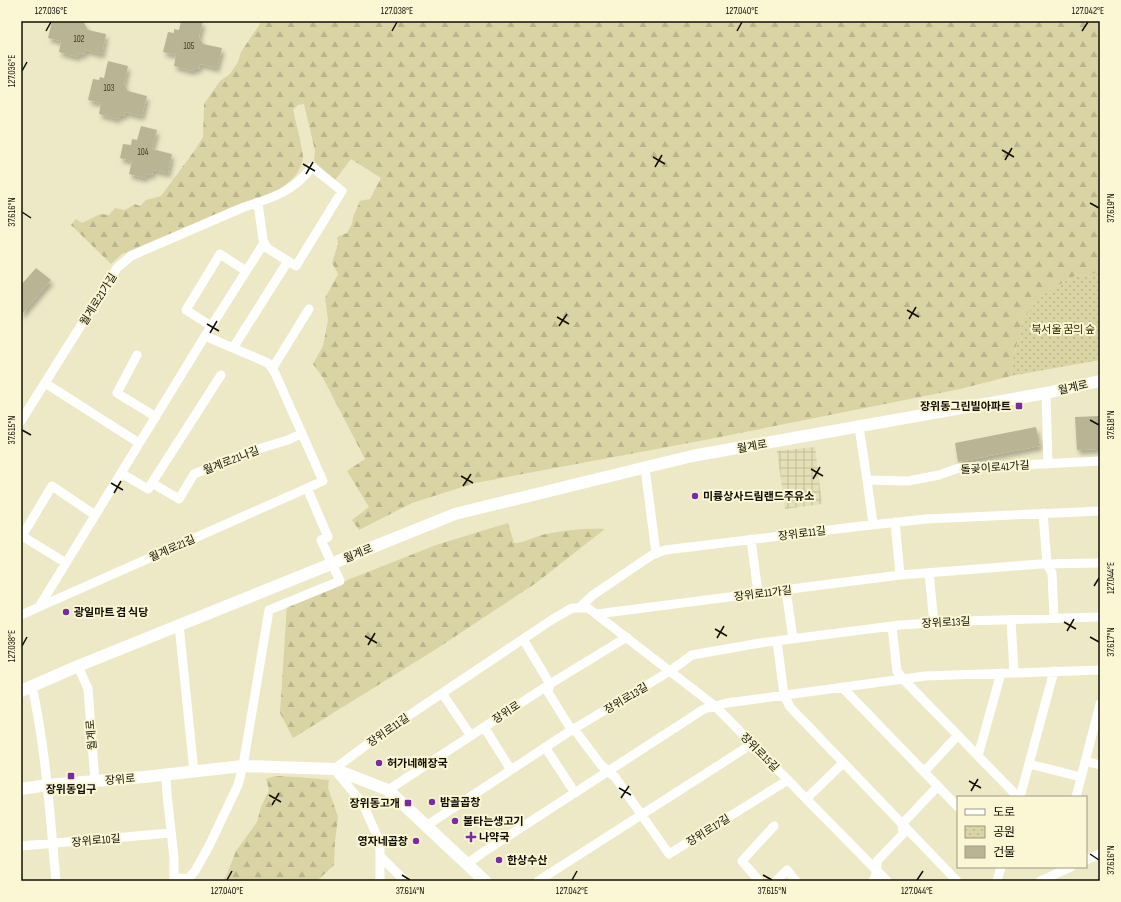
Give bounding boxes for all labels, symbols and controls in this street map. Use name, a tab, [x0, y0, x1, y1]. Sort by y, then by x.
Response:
text: 127.036°E	[35, 5, 67, 17]
text: 127.038°E	[381, 5, 413, 17]
text: 127.040°E	[726, 5, 758, 17]
text: 127.042°E	[1072, 5, 1104, 17]
house number: 102	[74, 34, 85, 45]
house number: 105	[184, 41, 195, 52]
text: 127.036°E	[6, 55, 18, 87]
house number: 103	[104, 83, 115, 94]
house number: 104	[138, 147, 149, 158]
text: 37.619°N	[1105, 193, 1117, 223]
text: 37.616°N	[6, 197, 18, 227]
street label: 월계로21가길	[77, 271, 120, 328]
park label: 북서울 꿈의 숲	[1031, 323, 1095, 336]
street label: 월계로	[1057, 378, 1089, 397]
place label: 장위동그린빌아파트	[920, 400, 1011, 413]
marker: 장위동그린빌아파트	[1014, 401, 1024, 411]
text: 37.618°N	[1105, 410, 1117, 440]
text: 37.615°N	[6, 416, 18, 444]
street label: 월계로	[736, 437, 768, 456]
street label: 월계로21나길	[201, 444, 261, 477]
street label: 돌곶이로41가길	[960, 459, 1030, 476]
place label: 미륭상사드림랜드주유소	[703, 490, 814, 503]
marker: 미륭상사드림랜드주유소	[690, 491, 700, 501]
street label: 장위로11길	[777, 524, 827, 543]
street label: 월계로21길	[147, 533, 197, 564]
street label: 월계로	[342, 542, 375, 565]
text: 127.044°E	[1105, 562, 1117, 594]
street label: 장위로11가길	[733, 583, 793, 604]
place label: 광일마트 겸 식당	[74, 606, 148, 619]
marker: 광일마트 겸 식당	[61, 607, 71, 617]
street label: 장위로13길	[921, 615, 971, 630]
text: 37.617°N	[1105, 627, 1117, 657]
text: 127.038°E	[6, 630, 18, 662]
street label: 장위로13길	[602, 680, 651, 717]
street label: 장위로	[490, 699, 523, 726]
street label: 장위로11길	[365, 711, 412, 750]
street label: 월계로	[84, 719, 99, 751]
street label: 장위로15길	[738, 731, 781, 774]
place label: 허가네해장국	[387, 757, 448, 770]
marker: 허가네해장국	[374, 758, 384, 768]
marker: 장위동입구	[66, 771, 76, 781]
street label: 장위로	[104, 772, 136, 787]
place label: 장위동입구	[46, 783, 96, 796]
place label: 밤골곱창	[440, 796, 480, 809]
legend	[957, 796, 1087, 868]
place label: 장위동고개	[349, 797, 400, 810]
marker: 밤골곱창	[427, 797, 437, 807]
marker: 장위동고개	[403, 798, 413, 808]
text: 도로	[993, 805, 1015, 820]
street label: 장위로17길	[684, 812, 732, 849]
place label: 불타는생고기	[463, 815, 524, 828]
marker: 불타는생고기	[450, 816, 460, 826]
text: 공원	[993, 825, 1015, 840]
place label: 나약국	[479, 831, 509, 844]
street label: 장위로10길	[71, 832, 121, 849]
marker: 나약국	[466, 832, 476, 842]
place label: 영자네곱창	[357, 835, 408, 848]
marker: 영자네곱창	[411, 836, 421, 846]
text: 건물	[993, 845, 1015, 860]
text: 37.616°N	[1105, 845, 1117, 875]
place label: 한상수산	[507, 854, 547, 867]
marker: 한상수산	[494, 855, 504, 865]
text: 127.040°E	[211, 885, 243, 897]
text: 37.614°N	[396, 885, 424, 897]
text: 127.042°E	[556, 885, 588, 897]
text: 37.615°N	[758, 885, 786, 897]
text: 127.044°E	[901, 885, 933, 897]

